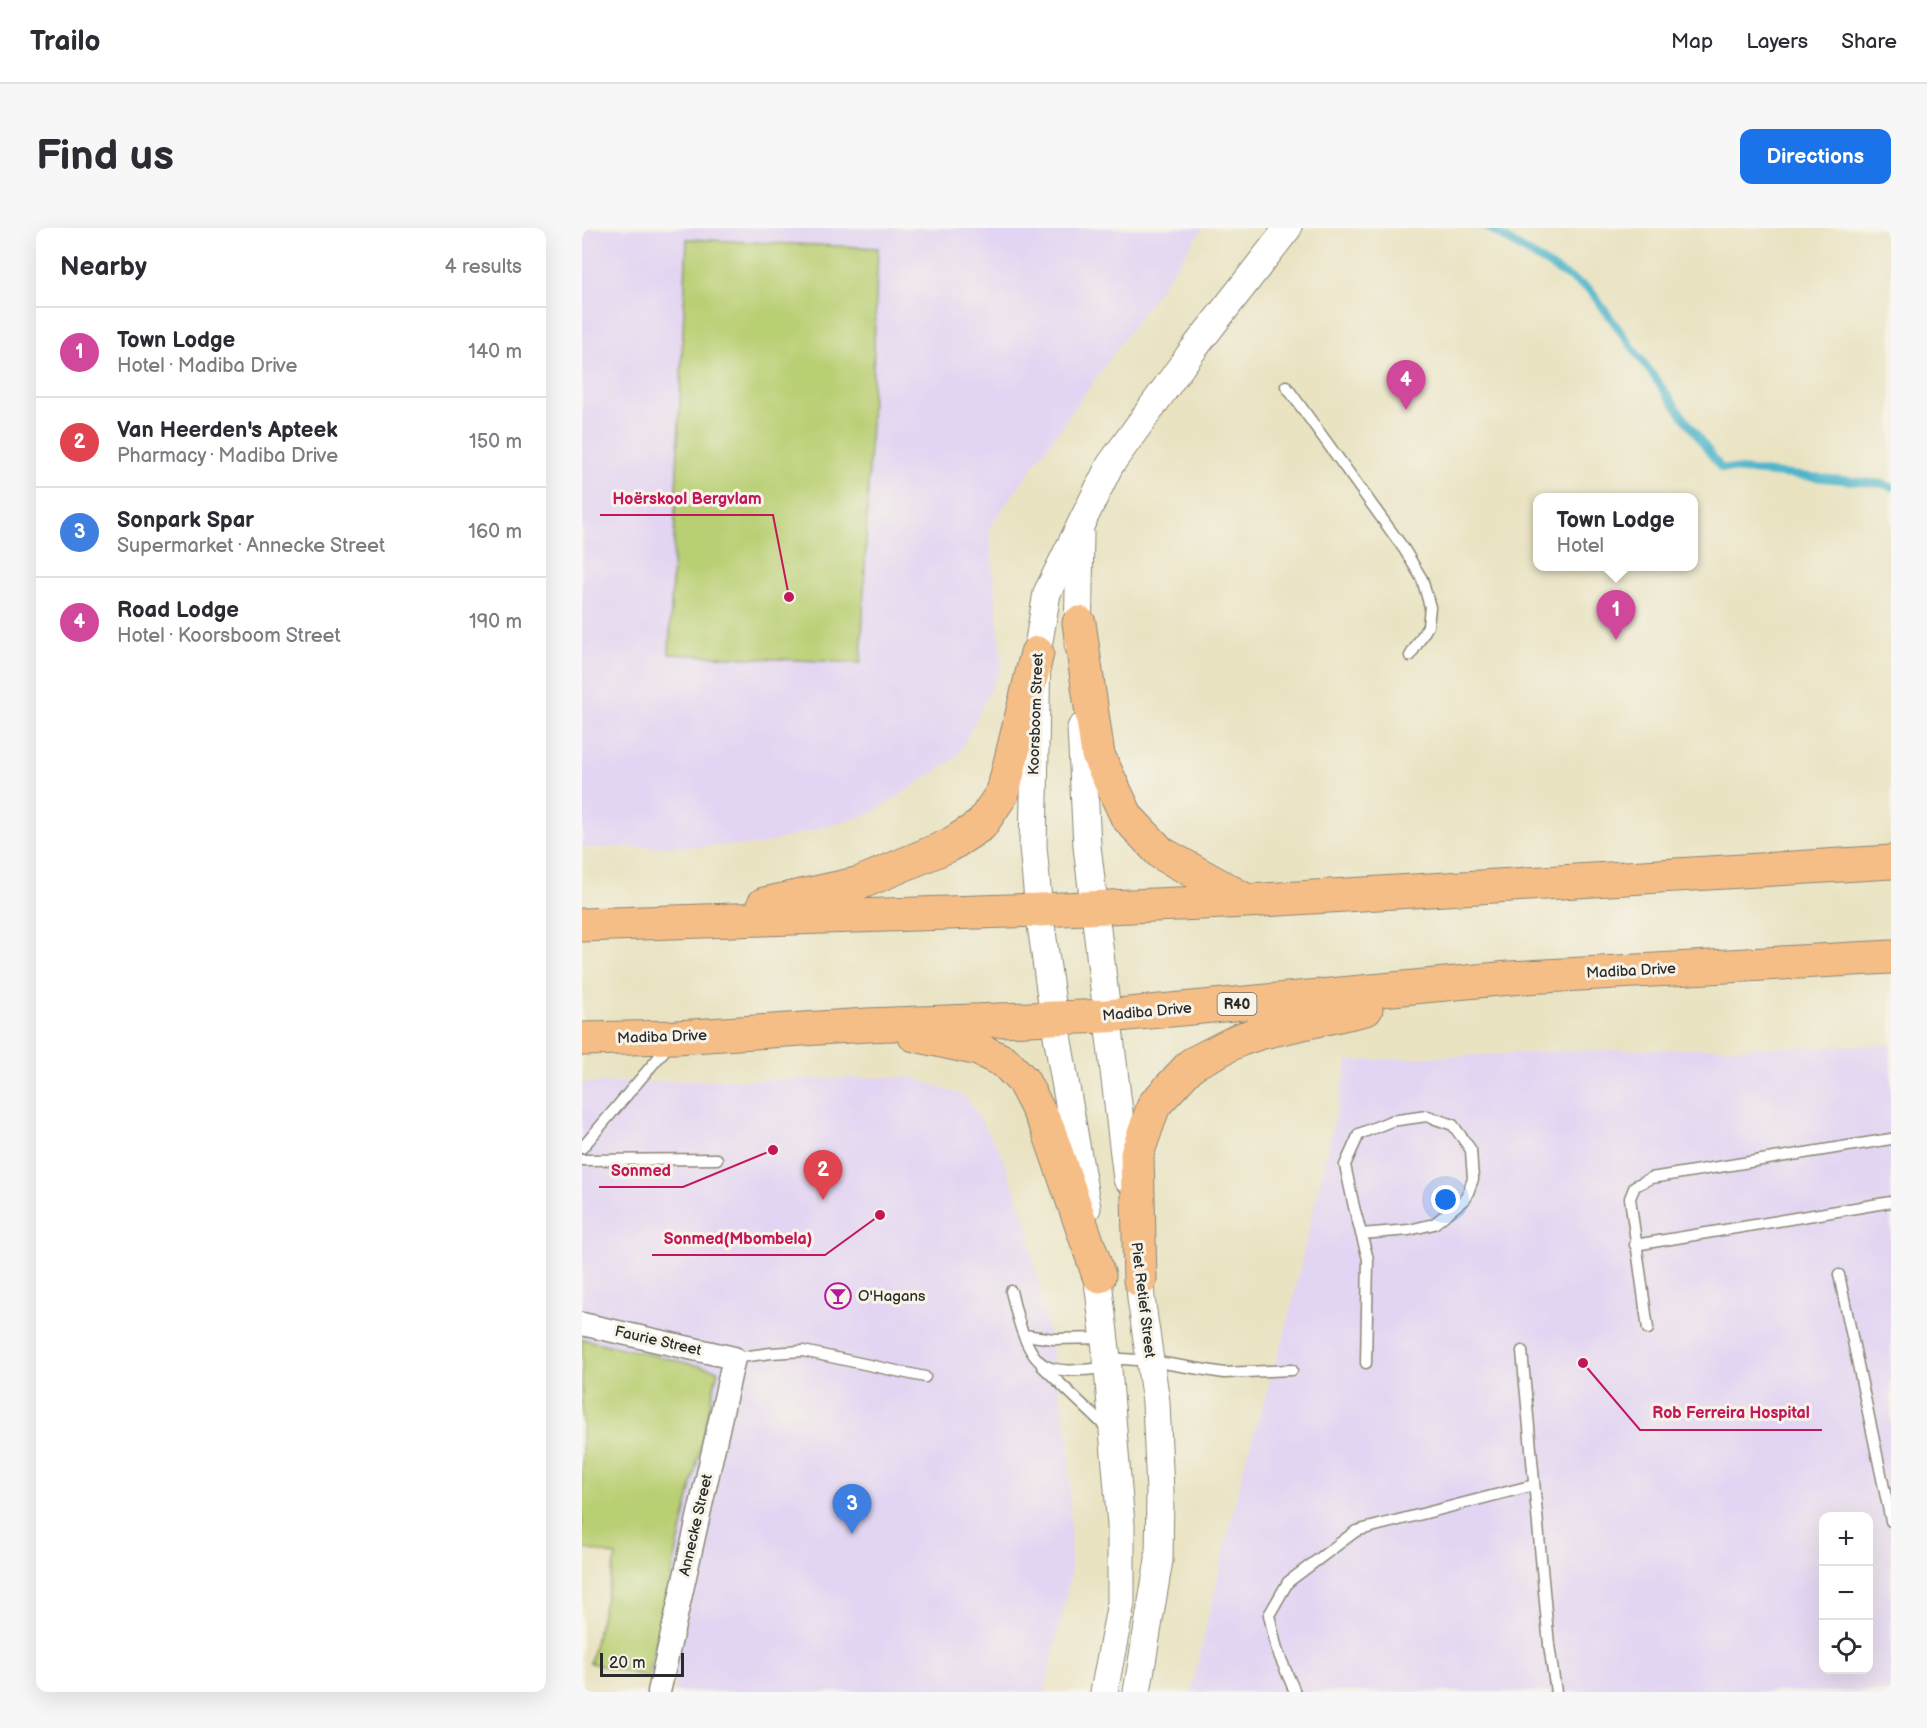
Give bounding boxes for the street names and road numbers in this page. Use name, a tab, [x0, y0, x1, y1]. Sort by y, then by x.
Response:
street label: Koorsboom Street	[1024, 652, 1048, 775]
street label: Madiba Drive	[1586, 959, 1676, 983]
road number: R40	[1218, 993, 1256, 1015]
street label: Madiba Drive	[1101, 999, 1193, 1025]
street label: Madiba Drive	[617, 1026, 707, 1048]
street label: Piet Retief Street	[1126, 1241, 1160, 1359]
street label: Faurie Street	[613, 1322, 703, 1360]
street label: Annecke Street	[675, 1472, 717, 1578]

